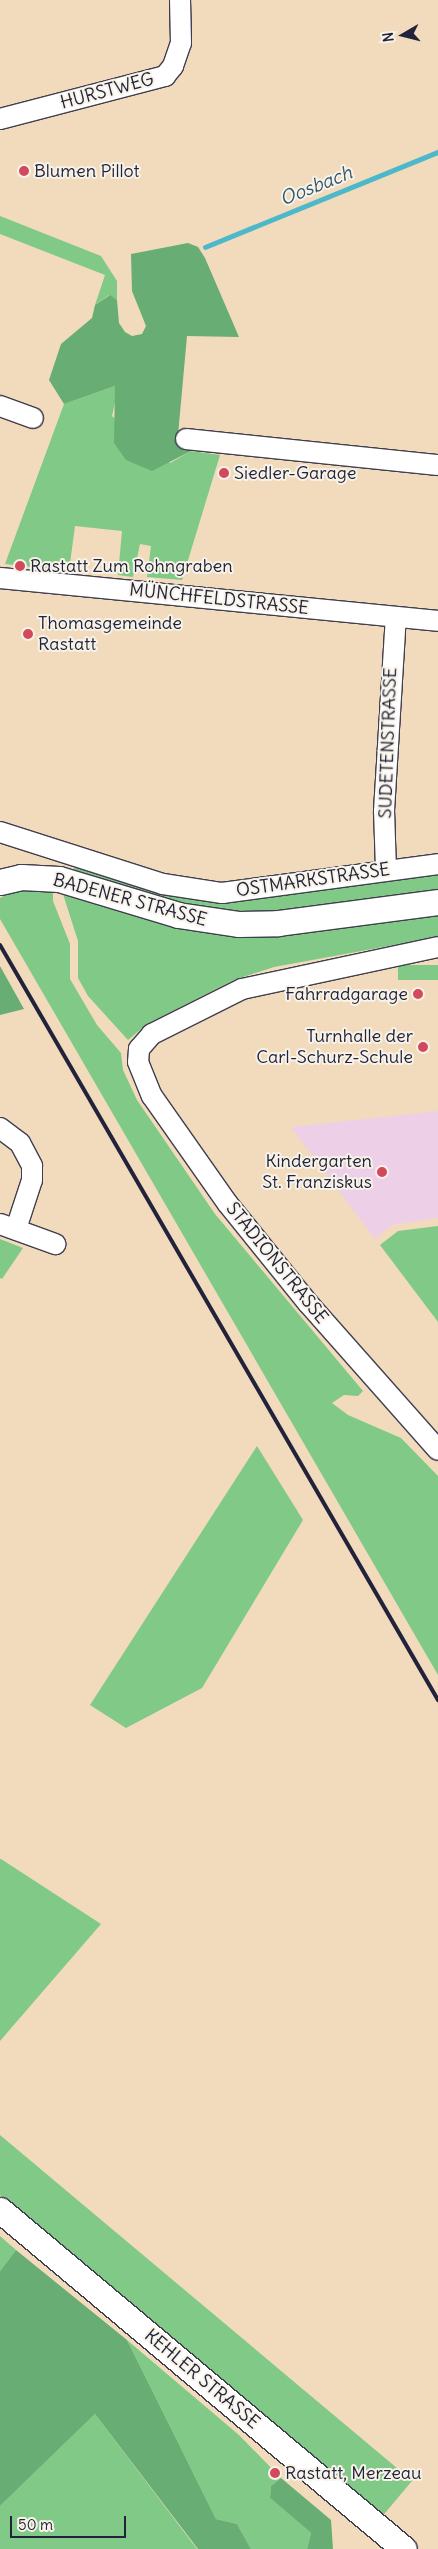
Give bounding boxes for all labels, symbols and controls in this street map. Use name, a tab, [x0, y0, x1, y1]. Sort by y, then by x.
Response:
north arrow	[378, 10, 428, 60]
text: N	[379, 31, 398, 43]
street label: HURSTWEG	[58, 68, 156, 114]
place label: Blumen Pillot	[34, 160, 139, 182]
water label: Oosbach	[277, 161, 355, 211]
marker: Blumen Pillot	[18, 165, 30, 177]
place label: Siedler-Garage	[234, 462, 356, 484]
marker: Siedler-Garage	[218, 467, 230, 479]
place label: Rastatt Zum Rohngraben	[30, 555, 233, 577]
marker: Rastatt Zum Rohngraben	[14, 560, 26, 572]
street label: MÜNCHFELDSTRASSE	[128, 579, 310, 619]
place label: Thomasgemeinde Rastatt	[38, 613, 182, 656]
marker: Thomasgemeinde Rastatt	[22, 628, 34, 640]
street label: SUDETENSTRASSE	[375, 667, 401, 819]
street label: OSTMARKSTRASSE	[235, 859, 391, 901]
street label: BADENER STRASSE	[51, 869, 209, 931]
place label: Fahrradgarage	[285, 983, 408, 1005]
marker: Fahrradgarage	[412, 988, 424, 1000]
place label: Turnhalle der Carl-Schurz-Schule	[256, 1026, 413, 1068]
marker: Turnhalle der Carl-Schurz-Schule	[417, 1041, 429, 1053]
place label: Kindergarten St. Franziskus	[262, 1151, 372, 1194]
marker: Kindergarten St. Franziskus	[376, 1166, 388, 1178]
street label: STADIONSTRASSE	[222, 1198, 332, 1328]
street label: KEHLER STRASSE	[140, 2325, 264, 2433]
place label: Rastatt, Merzeau	[285, 2462, 422, 2484]
marker: Rastatt, Merzeau	[269, 2467, 281, 2479]
scale bar	[12, 2506, 129, 2538]
text: 50 m	[18, 2515, 53, 2534]

